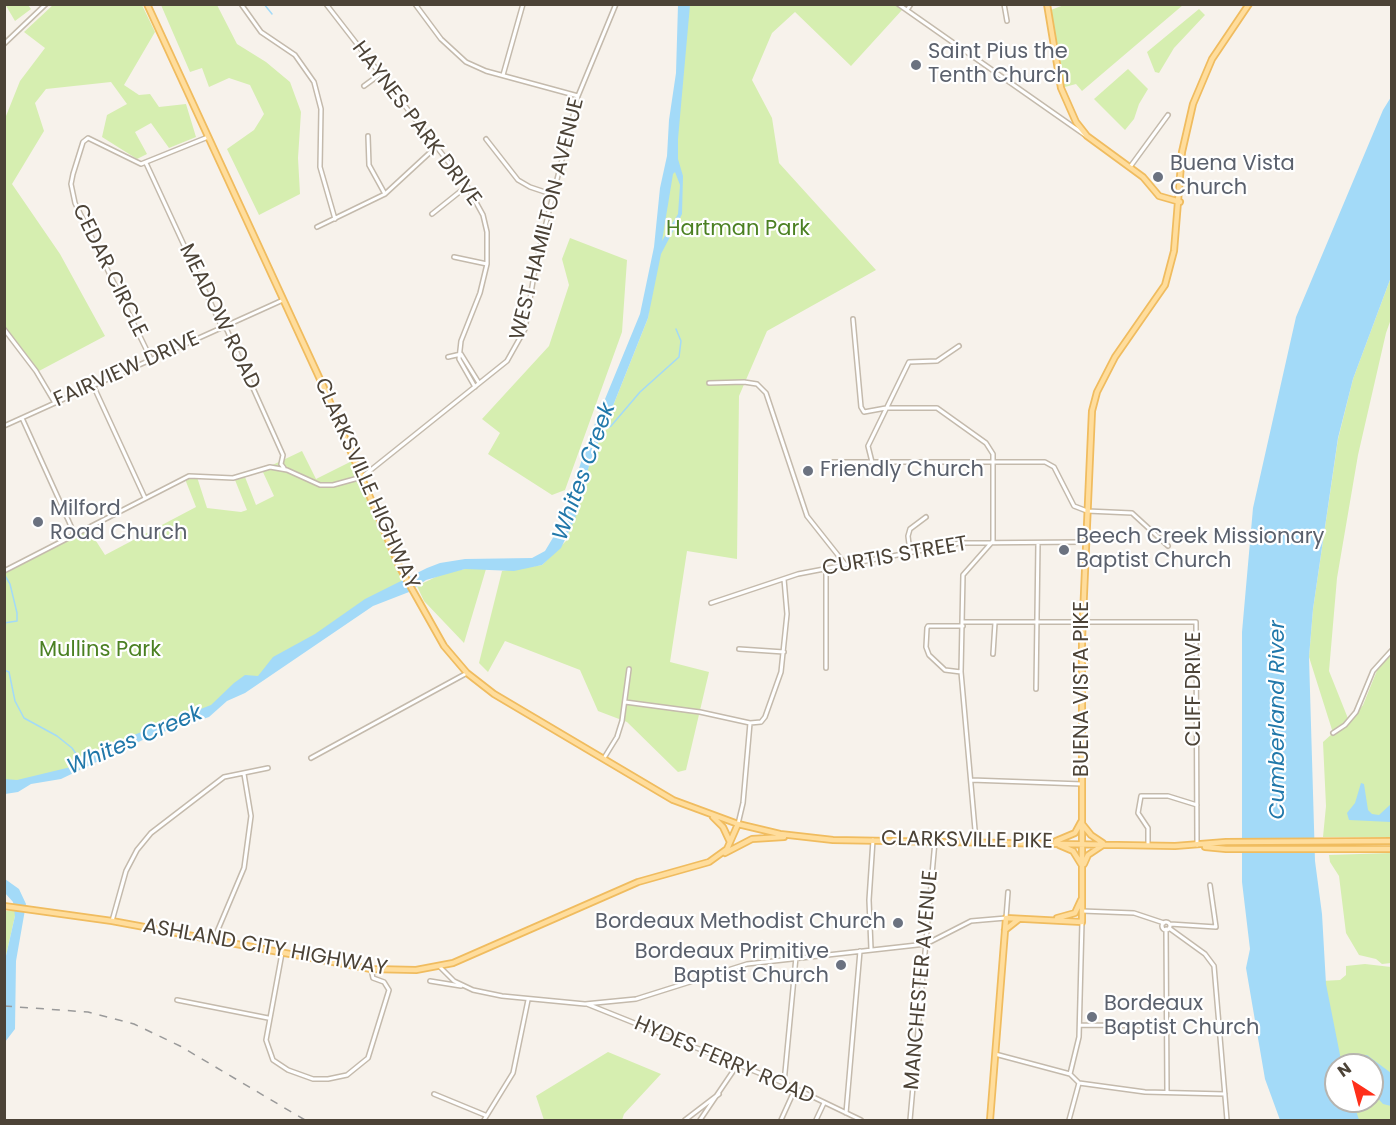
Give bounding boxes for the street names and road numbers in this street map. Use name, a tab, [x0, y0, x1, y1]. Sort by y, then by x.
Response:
street label: HAYNES PARK DRIVE	[346, 37, 486, 211]
street label: WEST HAMILTON AVENUE	[506, 95, 590, 343]
street label: CEDAR CIRCLE	[66, 201, 152, 341]
street label: MEADOW ROAD	[173, 240, 265, 394]
street label: FAIRVIEW DRIVE	[50, 327, 204, 413]
street label: CLARKSVILLE HIGHWAY	[308, 375, 424, 593]
street label: CURTIS STREET	[820, 532, 970, 582]
street label: BUENA VISTA PIKE	[1070, 601, 1096, 777]
street label: CLIFF DRIVE	[1182, 632, 1208, 746]
street label: CLARKSVILLE PIKE	[881, 827, 1053, 855]
street label: MANCHESTER AVENUE	[900, 869, 944, 1091]
street label: ASHLAND CITY HIGHWAY	[141, 914, 389, 982]
street label: HYDES FERRY ROAD	[630, 1012, 818, 1110]

